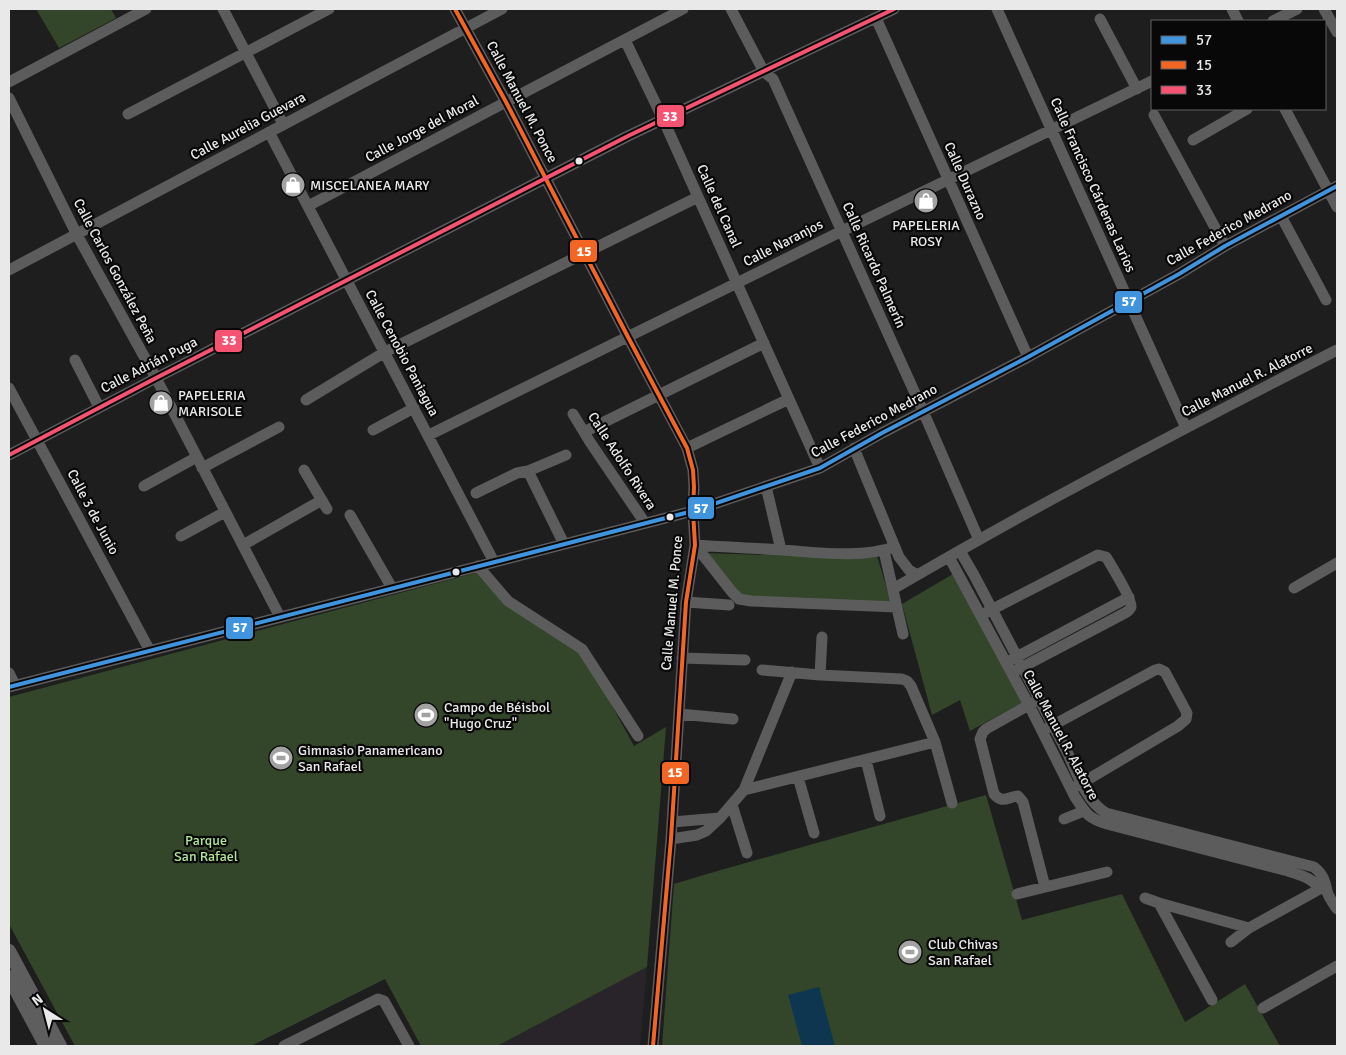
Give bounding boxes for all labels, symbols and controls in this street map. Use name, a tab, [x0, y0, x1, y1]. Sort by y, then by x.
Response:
legend	[1151, 20, 1326, 110]
text: 57	[1196, 31, 1212, 49]
street label: Calle Manuel M. Ponce	[483, 38, 561, 166]
text: 15	[1196, 56, 1212, 74]
text: 33	[1196, 81, 1212, 99]
street label: Calle Aurelia Guevara	[187, 88, 309, 164]
street label: Calle Jorge del Moral	[362, 92, 482, 166]
street label: Calle Francisco Cárdenas Larios	[1047, 95, 1139, 275]
line badge: 33	[656, 104, 685, 128]
text: 33	[662, 108, 678, 125]
street label: Calle Durazno	[940, 139, 990, 223]
unlabelled marker	[574, 156, 584, 166]
street label: Calle del Canal	[693, 162, 745, 250]
shop icon: MISCELANEA MARY	[280, 172, 306, 198]
place label: MISCELANEA MARY	[310, 177, 429, 194]
street label: Calle Federico Medrano	[1163, 186, 1295, 270]
shop icon: PAPELERIA ROSY	[913, 188, 939, 214]
street label: Calle Carlos González Peña	[70, 196, 160, 346]
street label: Calle Ricardo Palmerín	[839, 199, 909, 331]
street label: Calle Naranjos	[740, 216, 826, 270]
place label: PAPELERIA ROSY	[892, 217, 960, 250]
line badge: 15	[569, 239, 598, 263]
text: 15	[576, 243, 592, 260]
street label: Calle Cenobio Paniagua	[361, 287, 443, 419]
line badge: 57	[1114, 290, 1143, 314]
text: 57	[1121, 293, 1137, 310]
line badge: 33	[214, 329, 243, 353]
text: 33	[221, 332, 237, 349]
street label: Calle Adrián Puga	[98, 333, 200, 397]
street label: Calle Manuel R. Alatorre	[1178, 339, 1316, 421]
street label: Calle Federico Medrano	[808, 380, 940, 462]
place label: PAPELERIA MARISOLE	[178, 387, 246, 420]
shop icon: PAPELERIA MARISOLE	[148, 390, 174, 416]
street label: Calle Adolfo Rivera	[584, 409, 660, 513]
street label: Calle 3 de Junio	[63, 466, 123, 558]
line badge: 57	[687, 496, 715, 520]
text: 57	[693, 500, 709, 517]
unlabelled marker	[665, 512, 675, 522]
street label: Calle Manuel M. Ponce	[658, 535, 686, 671]
unlabelled marker	[451, 567, 461, 577]
line badge: 57	[225, 616, 254, 640]
text: 57	[232, 619, 248, 636]
street label: Calle Manuel R. Alatorre	[1019, 667, 1103, 803]
place label: Campo de Béisbol "Hugo Cruz"	[444, 699, 550, 732]
sports icon: Campo de Béisbol "Hugo Cruz"	[413, 702, 439, 728]
place label: Gimnasio Panamericano San Rafael	[298, 742, 442, 775]
sports icon: Gimnasio Panamericano San Rafael	[268, 745, 294, 771]
line badge: 15	[661, 761, 690, 785]
text: 15	[667, 764, 683, 781]
park label: Parque San Rafael	[174, 832, 238, 865]
place label: Club Chivas San Rafael	[928, 936, 998, 969]
sports icon: Club Chivas San Rafael	[897, 939, 923, 965]
north arrow	[20, 985, 70, 1035]
text: N	[29, 990, 47, 1010]

